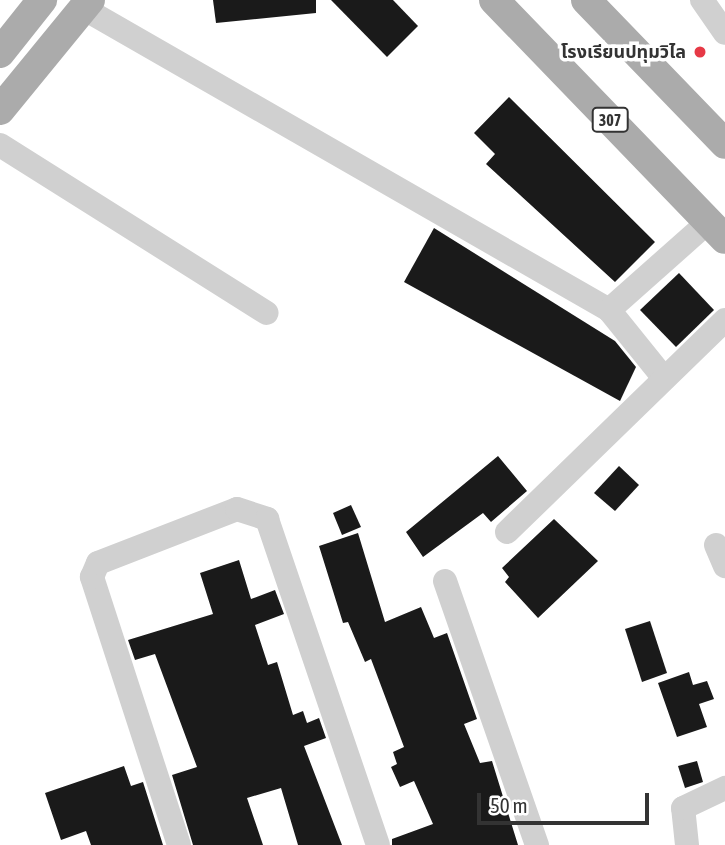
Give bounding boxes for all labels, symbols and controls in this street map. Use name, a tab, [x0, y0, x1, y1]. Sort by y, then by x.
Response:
place label: โรงเรียนปทุมวิไล	[561, 41, 686, 63]
marker: โรงเรียนปทุมวิไล	[692, 44, 708, 60]
road number: 307	[591, 108, 629, 132]
scale bar	[480, 778, 652, 822]
text: 50 m	[490, 793, 528, 817]

